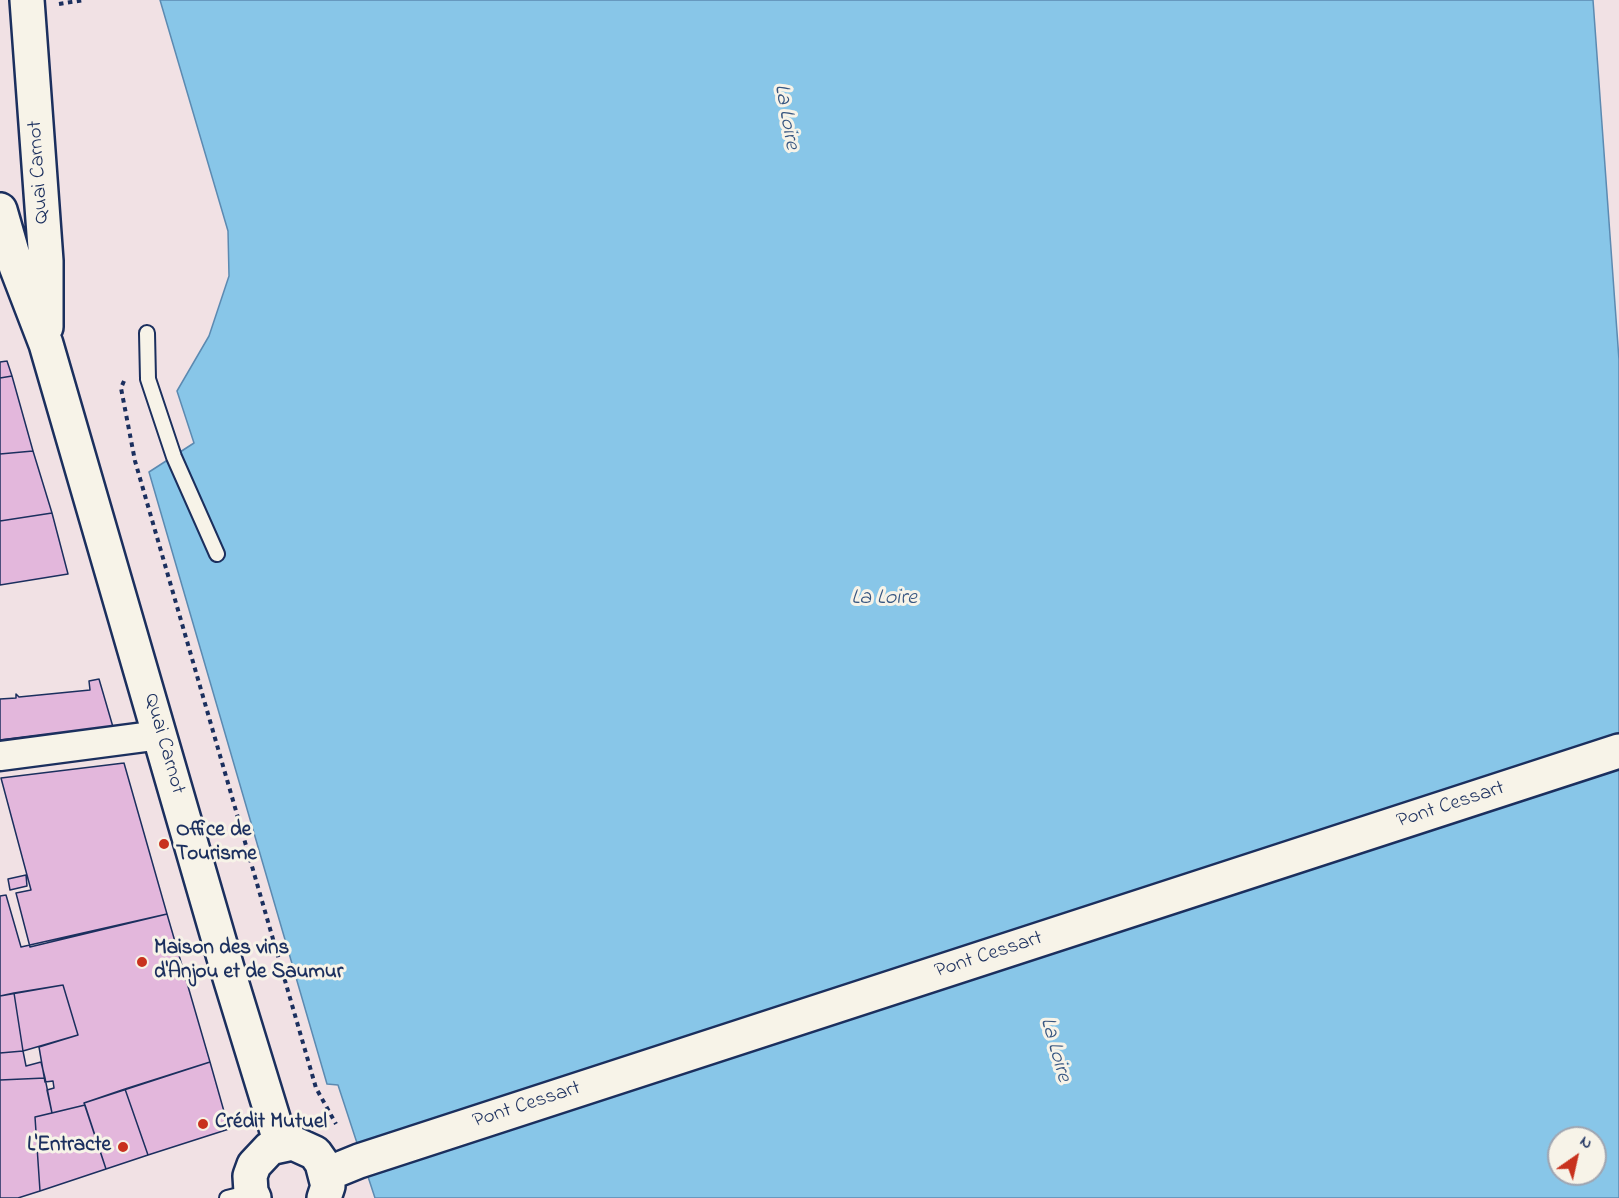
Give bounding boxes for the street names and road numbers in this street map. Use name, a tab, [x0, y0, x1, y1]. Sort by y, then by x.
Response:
street label: Quai Carnot	[24, 119, 56, 225]
street label: Quai Carnot	[137, 691, 189, 797]
street label: Pont Cessart	[1394, 777, 1508, 835]
street label: Pont Cessart	[932, 927, 1046, 985]
street label: Pont Cessart	[470, 1077, 584, 1135]

